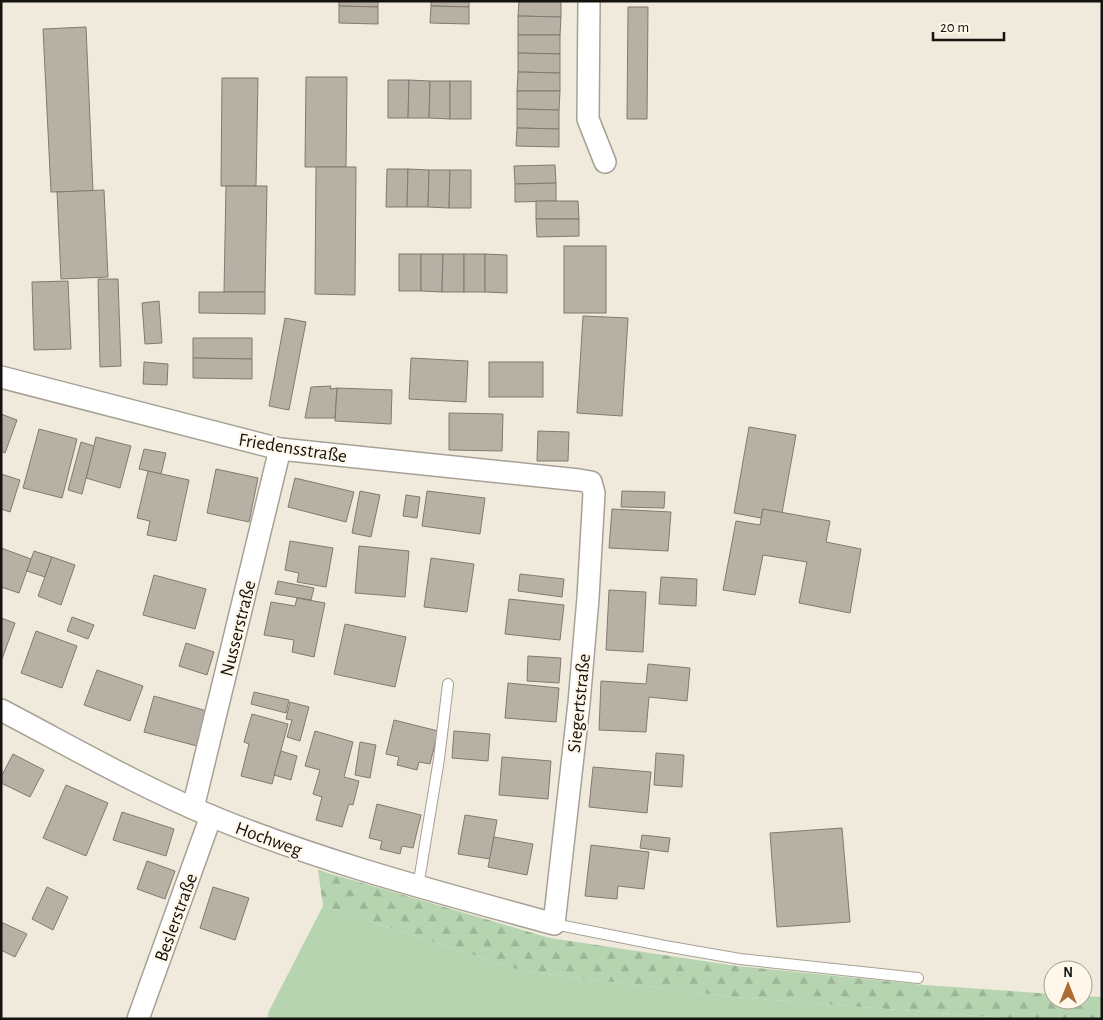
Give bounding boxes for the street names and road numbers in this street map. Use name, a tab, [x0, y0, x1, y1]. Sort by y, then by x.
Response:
street label: Friedensstraße	[237, 431, 348, 466]
street label: Nusserstraße	[217, 578, 260, 678]
street label: Siegertstraße	[565, 653, 594, 754]
street label: Hochweg	[233, 819, 305, 860]
street label: Beslerstraße	[152, 871, 201, 964]

